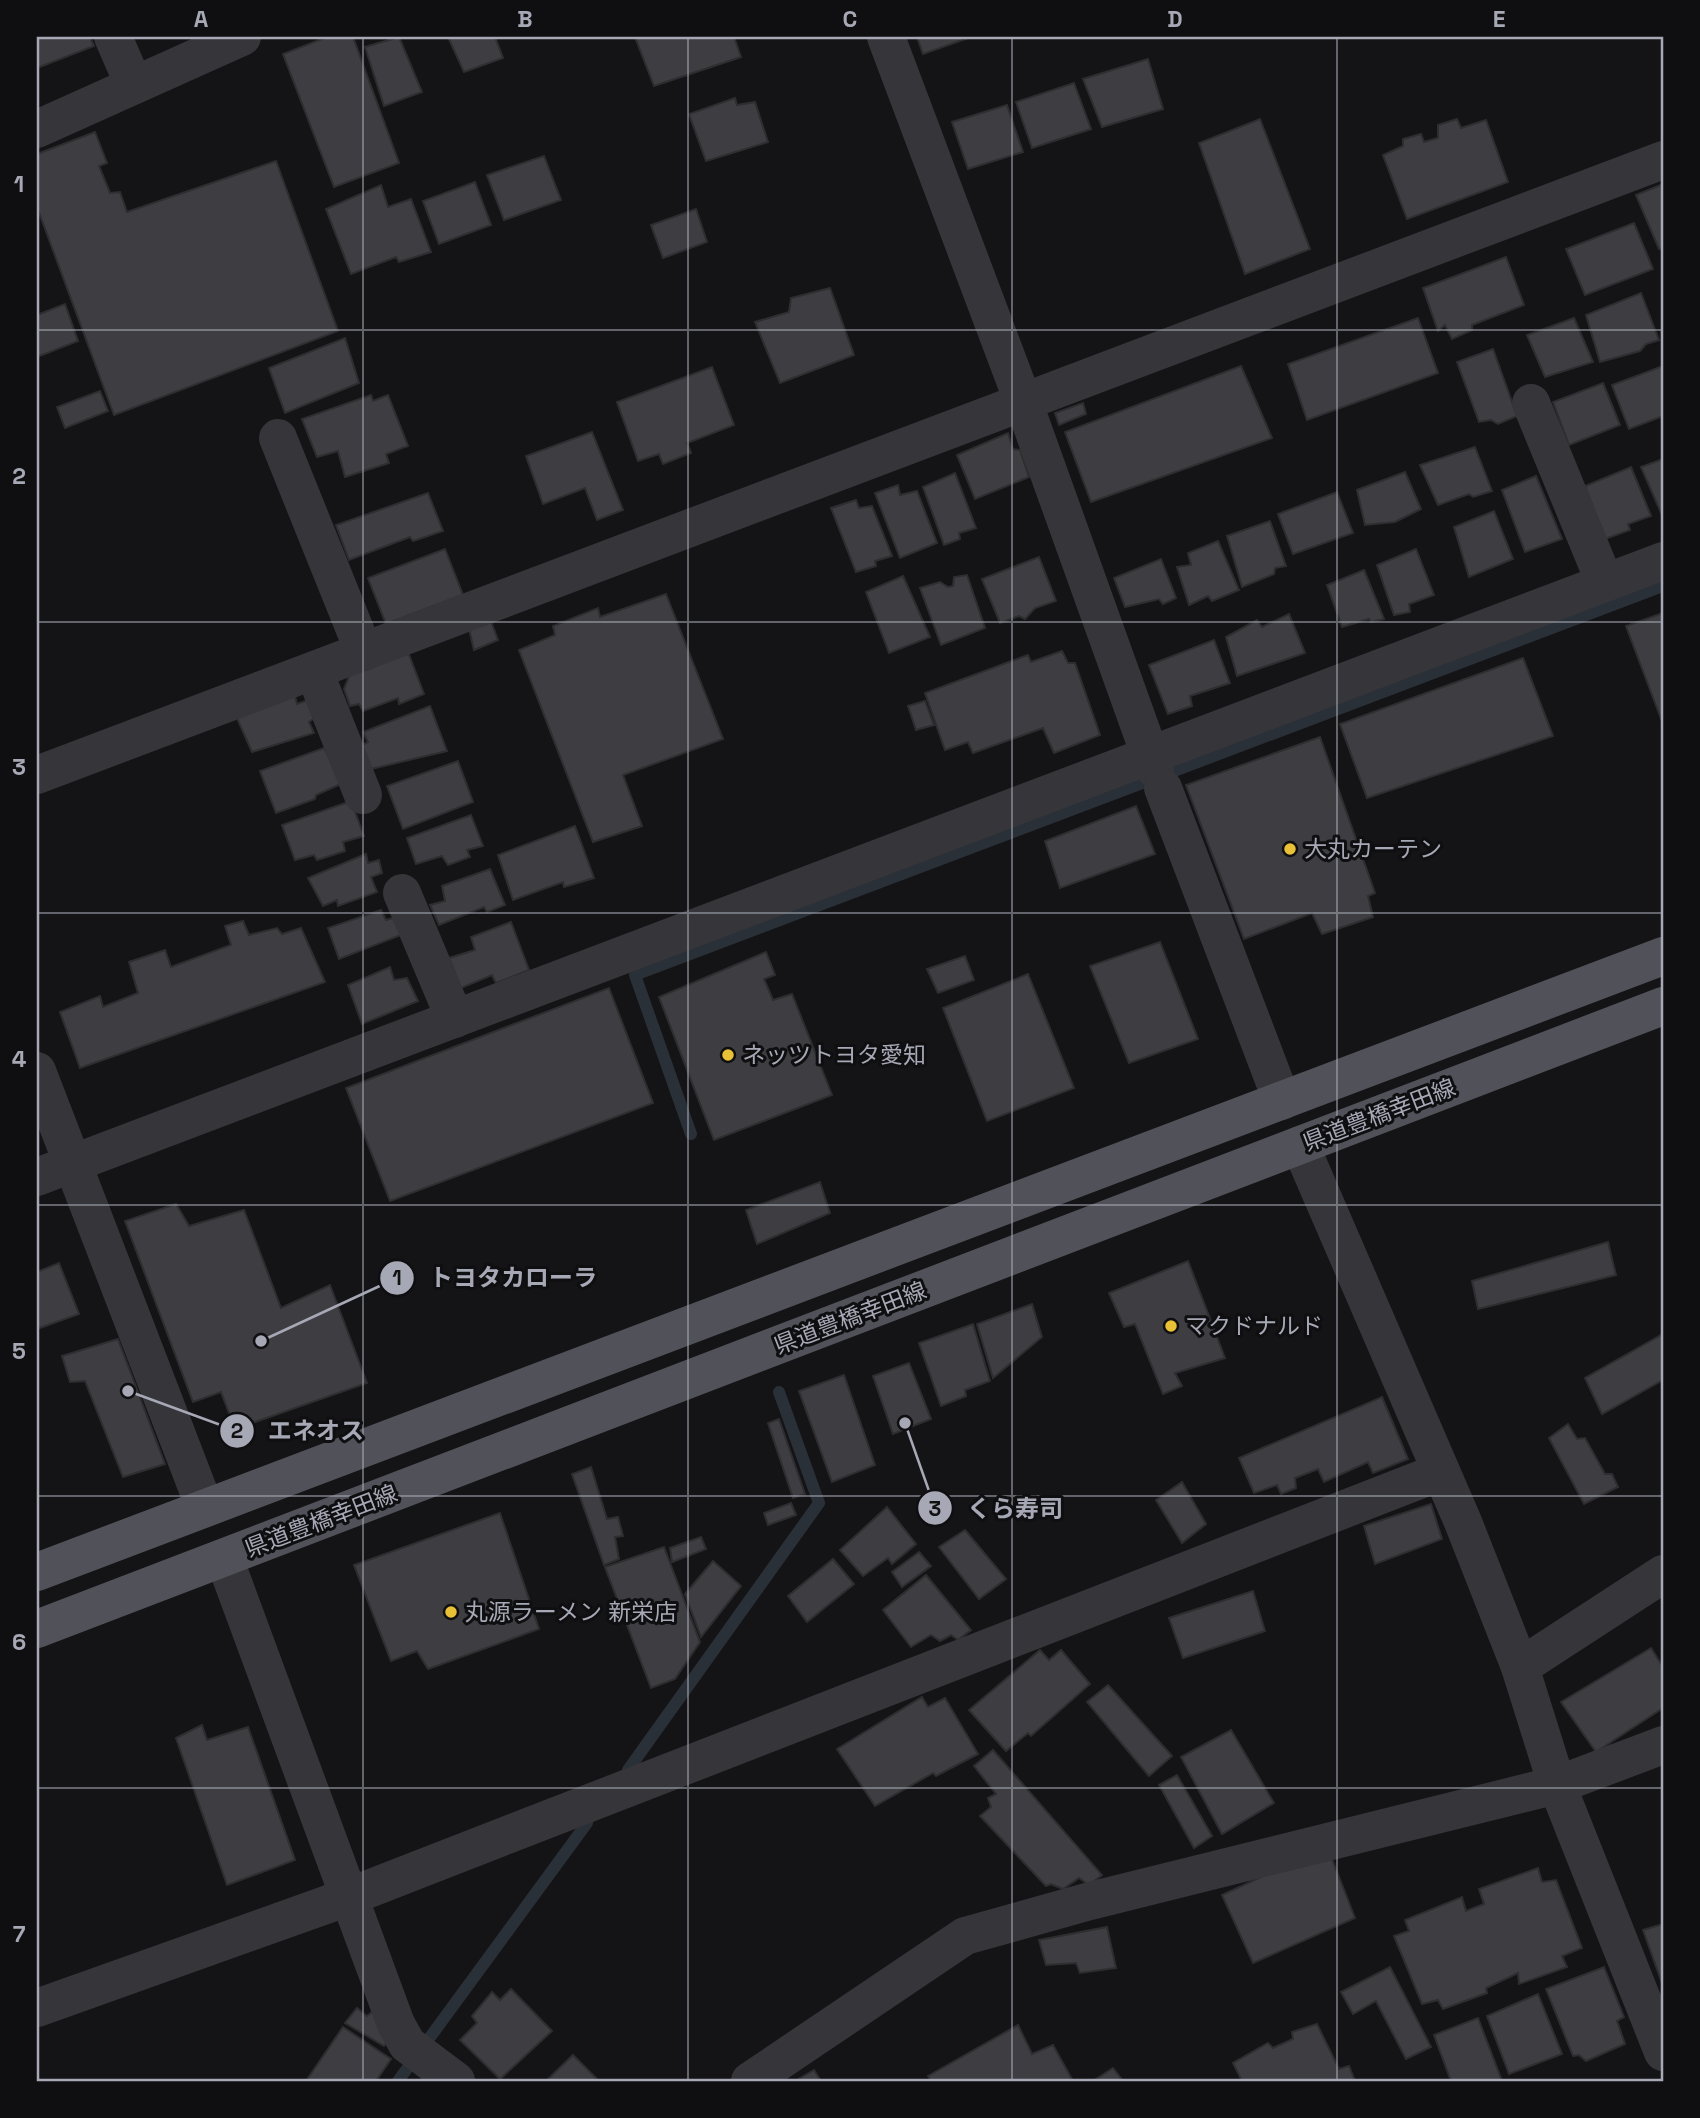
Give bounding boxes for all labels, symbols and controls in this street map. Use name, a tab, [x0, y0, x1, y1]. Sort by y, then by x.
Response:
text: A	[194, 4, 209, 34]
text: B	[517, 4, 533, 34]
text: C	[843, 4, 857, 34]
text: D	[1167, 4, 1183, 34]
text: E	[1493, 4, 1505, 34]
text: 1	[14, 169, 24, 199]
text: 2	[12, 461, 26, 491]
text: 3	[12, 752, 26, 782]
place label: 大丸カーテン	[1304, 834, 1442, 864]
marker: 大丸カーテン	[1282, 841, 1298, 857]
place label: ネッツトヨタ愛知	[742, 1040, 926, 1070]
text: 4	[12, 1044, 27, 1074]
marker: ネッツトヨタ愛知	[720, 1047, 736, 1063]
street label: 県道豊橋幸田線	[1298, 1072, 1460, 1158]
callout: トヨタカローラ	[380, 1255, 611, 1300]
text: トヨタカローラ	[429, 1262, 597, 1293]
text: 1	[392, 1264, 402, 1291]
street label: 県道豊橋幸田線	[769, 1275, 931, 1361]
place label: マクドナルド	[1185, 1311, 1323, 1341]
marker: マクドナルド	[1163, 1318, 1179, 1334]
text: 5	[12, 1336, 26, 1366]
callout: エネオス	[219, 1408, 378, 1453]
text: エネオス	[268, 1415, 364, 1446]
text: 2	[231, 1417, 243, 1444]
street label: 県道豊橋幸田線	[240, 1478, 402, 1564]
callout: くら寿司	[918, 1486, 1077, 1531]
text: くら寿司	[967, 1493, 1063, 1524]
text: 3	[929, 1495, 941, 1522]
place label: 丸源ラーメン 新栄店	[465, 1597, 677, 1627]
marker: 丸源ラーメン 新栄店	[443, 1604, 459, 1620]
text: 6	[12, 1627, 26, 1657]
text: 7	[13, 1919, 26, 1949]

